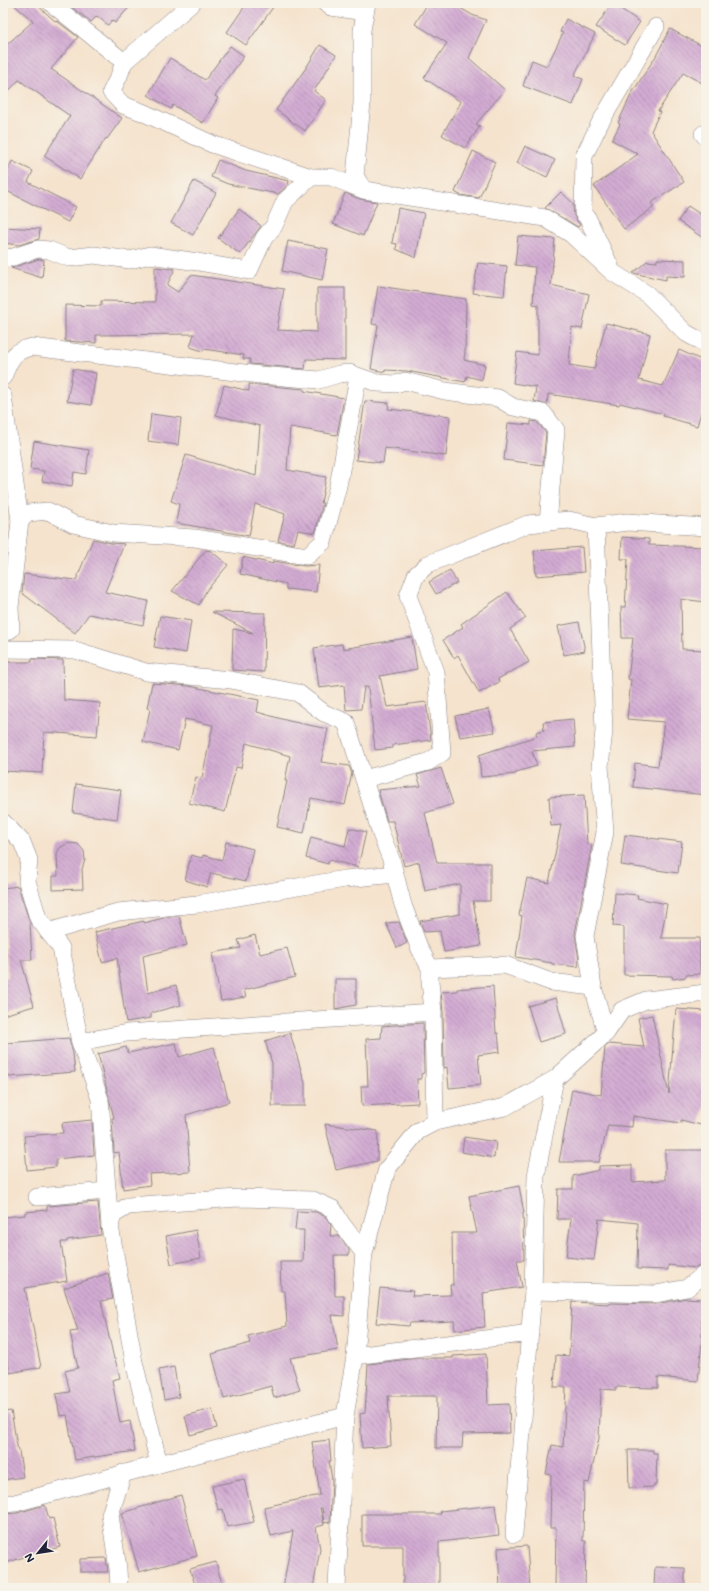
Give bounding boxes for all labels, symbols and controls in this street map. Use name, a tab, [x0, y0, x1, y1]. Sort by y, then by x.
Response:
north arrow	[18, 1533, 58, 1573]
text: N	[20, 1551, 37, 1566]

